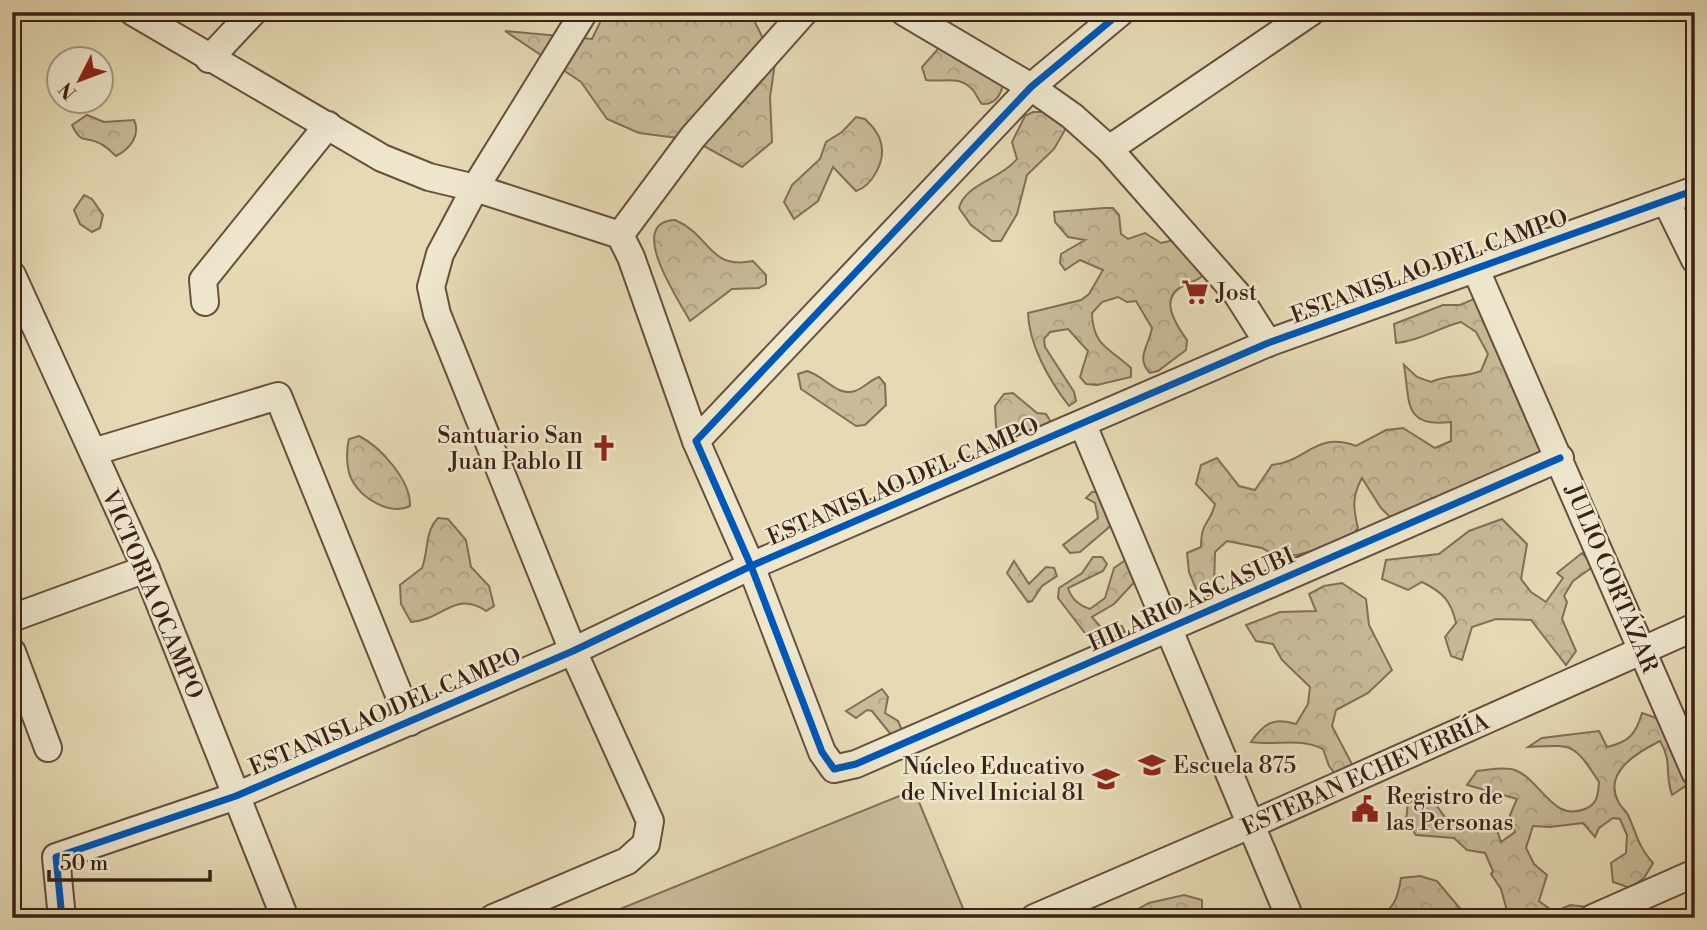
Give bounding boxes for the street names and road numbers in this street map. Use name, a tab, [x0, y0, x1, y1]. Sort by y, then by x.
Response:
street label: ESTANISLAO DEL CAMPO	[1287, 204, 1572, 330]
street label: ESTANISLAO DEL CAMPO	[763, 412, 1044, 552]
street label: JULIO CORTÁZAR	[1558, 478, 1666, 678]
street label: VICTORIA OCAMPO	[95, 485, 209, 703]
street label: HILARIO ASCASUBI	[1084, 542, 1299, 658]
street label: ESTANISLAO DEL CAMPO	[245, 642, 526, 782]
street label: ESTEBAN ECHEVERRÍA	[1237, 705, 1495, 842]

